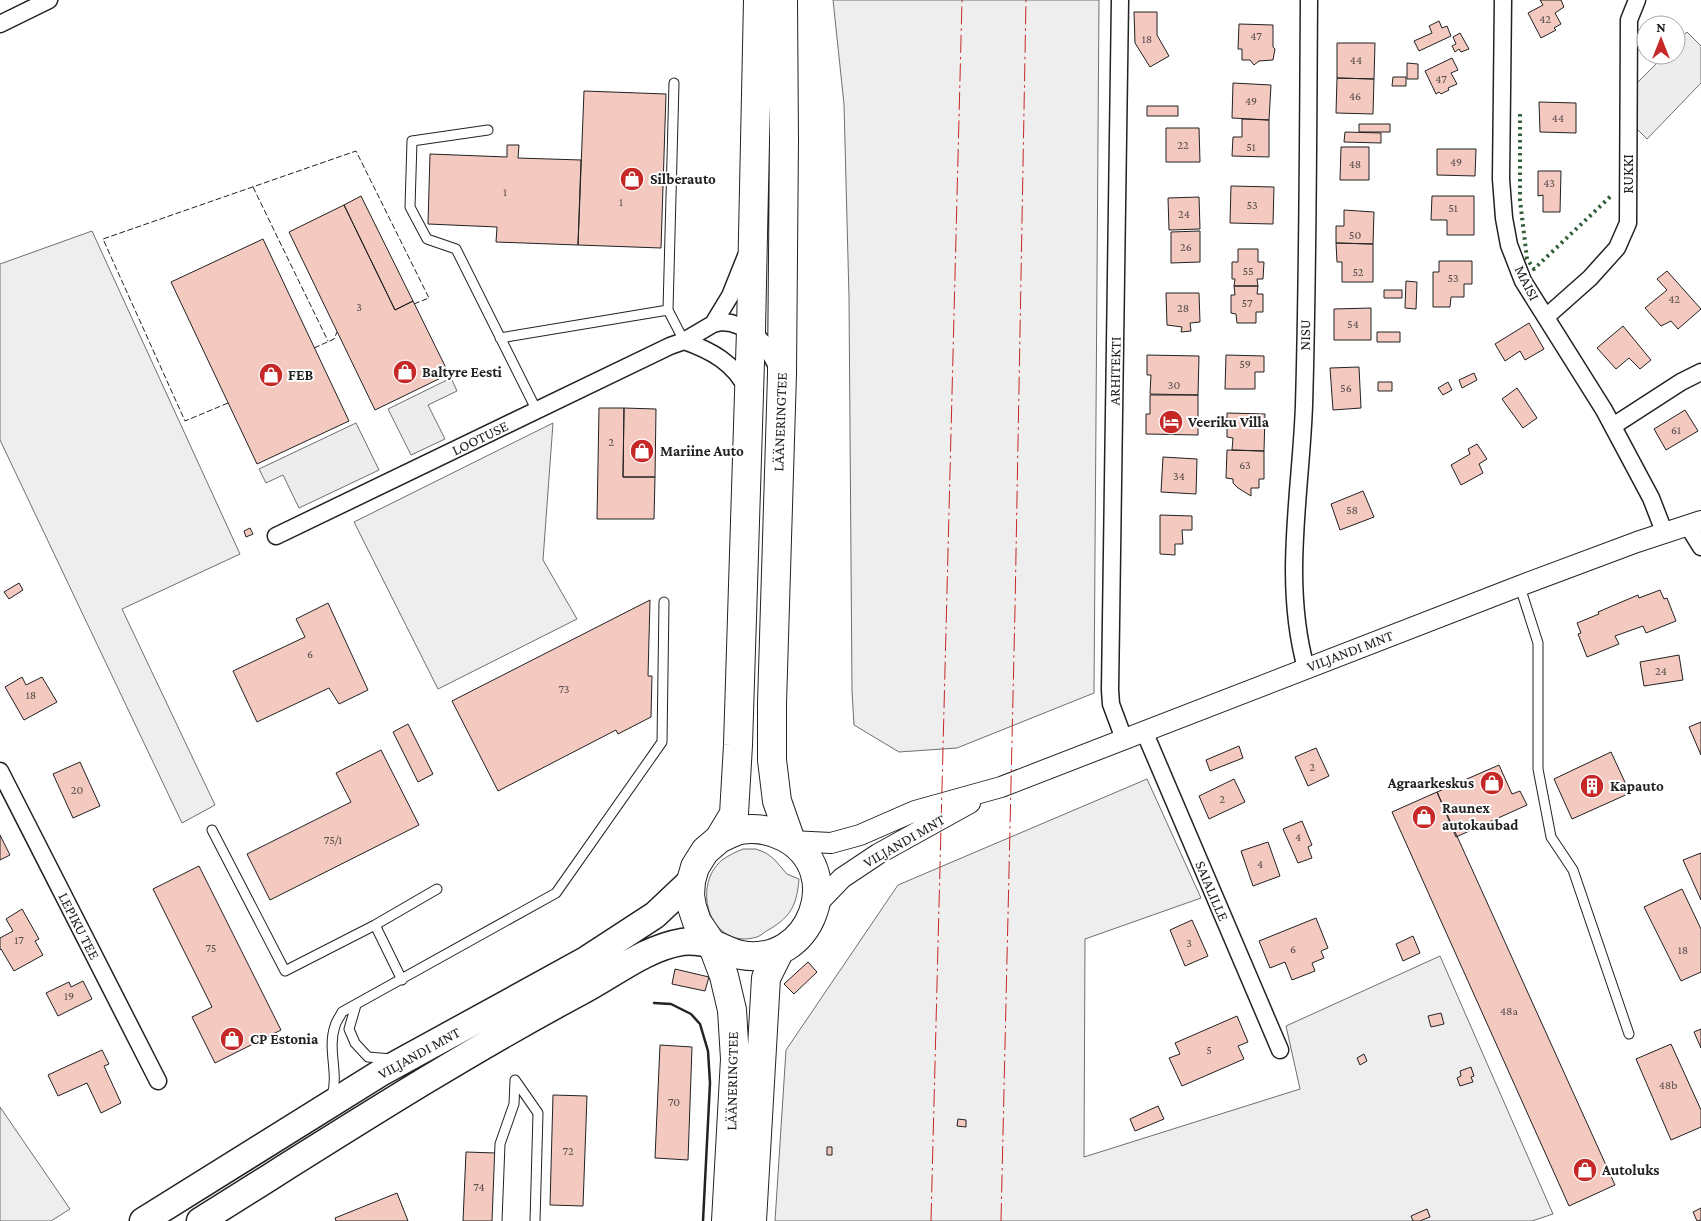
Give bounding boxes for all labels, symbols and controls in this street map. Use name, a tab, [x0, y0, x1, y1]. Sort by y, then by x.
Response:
house number: 42	[1539, 12, 1551, 26]
north arrow	[1636, 15, 1686, 65]
text: N	[1656, 19, 1666, 35]
house number: 47	[1250, 29, 1262, 43]
house number: 18	[1142, 32, 1152, 46]
house number: 44	[1350, 53, 1362, 67]
house number: 47	[1435, 72, 1447, 86]
house number: 46	[1349, 89, 1361, 103]
house number: 49	[1245, 94, 1257, 108]
house number: 44	[1552, 111, 1564, 125]
house number: 22	[1177, 138, 1189, 152]
house number: 51	[1246, 140, 1256, 154]
street label: RUKKI	[1620, 154, 1636, 194]
house number: 49	[1450, 155, 1462, 169]
house number: 48	[1349, 157, 1361, 171]
shop icon: Silberauto	[619, 166, 645, 192]
place label: Silberauto	[650, 171, 716, 187]
house number: 43	[1543, 176, 1555, 190]
house number: 1	[503, 185, 507, 199]
house number: 1	[619, 195, 623, 209]
house number: 53	[1246, 198, 1258, 212]
house number: 51	[1448, 201, 1458, 215]
house number: 24	[1178, 207, 1190, 221]
house number: 50	[1349, 228, 1361, 242]
house number: 26	[1180, 240, 1192, 254]
street label: MAISI	[1511, 263, 1543, 303]
house number: 55	[1242, 264, 1254, 278]
house number: 52	[1352, 265, 1364, 279]
house number: 53	[1447, 271, 1459, 285]
house number: 42	[1668, 292, 1680, 306]
house number: 57	[1242, 296, 1253, 310]
house number: 3	[356, 300, 362, 314]
house number: 28	[1177, 301, 1189, 315]
house number: 54	[1347, 317, 1359, 331]
street label: NISU	[1297, 319, 1313, 351]
street label: ARHITEKTI	[1106, 337, 1124, 405]
house number: 59	[1239, 357, 1251, 371]
shop icon: Baltyre Eesti	[392, 359, 418, 385]
shop icon: FEB	[258, 362, 284, 388]
place label: Baltyre Eesti	[422, 364, 503, 380]
place label: FEB	[288, 367, 313, 383]
street label: LÄÄNERINGTEE	[770, 372, 790, 472]
house number: 30	[1168, 378, 1180, 392]
house number: 56	[1340, 381, 1352, 395]
hotel icon: Veeriku Villa	[1158, 409, 1184, 435]
place label: Veeriku Villa	[1187, 414, 1270, 430]
street label: LOOTUSE	[449, 418, 511, 458]
house number: 61	[1671, 423, 1681, 437]
house number: 2	[608, 435, 614, 449]
shop icon: Mariine Auto	[629, 438, 655, 464]
place label: Mariine Auto	[660, 443, 744, 459]
house number: 63	[1239, 458, 1251, 472]
house number: 34	[1173, 469, 1185, 483]
house number: 58	[1346, 503, 1358, 517]
street label: VILJANDI MNT	[1305, 627, 1396, 676]
house number: 6	[307, 647, 313, 661]
house number: 24	[1655, 664, 1667, 678]
house number: 73	[558, 682, 570, 696]
house number: 18	[26, 688, 36, 702]
house number: 2	[1309, 760, 1315, 774]
shop icon: Agraarkeskus	[1479, 770, 1505, 796]
building icon: Kapauto	[1579, 773, 1605, 799]
place label: Agraarkeskus	[1387, 775, 1474, 791]
place label: Kapauto	[1610, 778, 1664, 794]
house number: 20	[71, 783, 83, 797]
house number: 2	[1219, 792, 1225, 806]
place label: Raunex autokaubad	[1442, 800, 1519, 833]
shop icon: Raunex autokaubad	[1411, 804, 1437, 830]
street label: VILJANDI MNT	[861, 811, 948, 872]
house number: 4	[1295, 830, 1301, 844]
house number: 75/1	[324, 833, 342, 847]
house number: 4	[1257, 857, 1263, 871]
street label: SAIALILLE	[1192, 859, 1232, 923]
street label: LEPIKU TEE	[55, 890, 103, 962]
house number: 17	[14, 933, 24, 947]
house number: 3	[1186, 936, 1192, 950]
house number: 75	[205, 941, 217, 955]
house number: 6	[1290, 942, 1296, 956]
house number: 18	[1678, 943, 1688, 957]
house number: 19	[64, 989, 74, 1003]
house number: 48a	[1500, 1004, 1519, 1018]
street label: VILJANDI MNT	[375, 1024, 463, 1083]
shop icon: CP Estonia	[219, 1026, 245, 1052]
place label: CP Estonia	[250, 1031, 319, 1047]
street label: LÄÄNERINGTEE	[723, 1031, 741, 1131]
house number: 5	[1206, 1043, 1212, 1057]
house number: 48b	[1659, 1078, 1677, 1092]
house number: 70	[668, 1095, 680, 1109]
house number: 72	[562, 1144, 574, 1158]
shop icon: Autoluks	[1572, 1157, 1598, 1183]
place label: Autoluks	[1601, 1162, 1659, 1178]
house number: 74	[473, 1180, 485, 1194]

